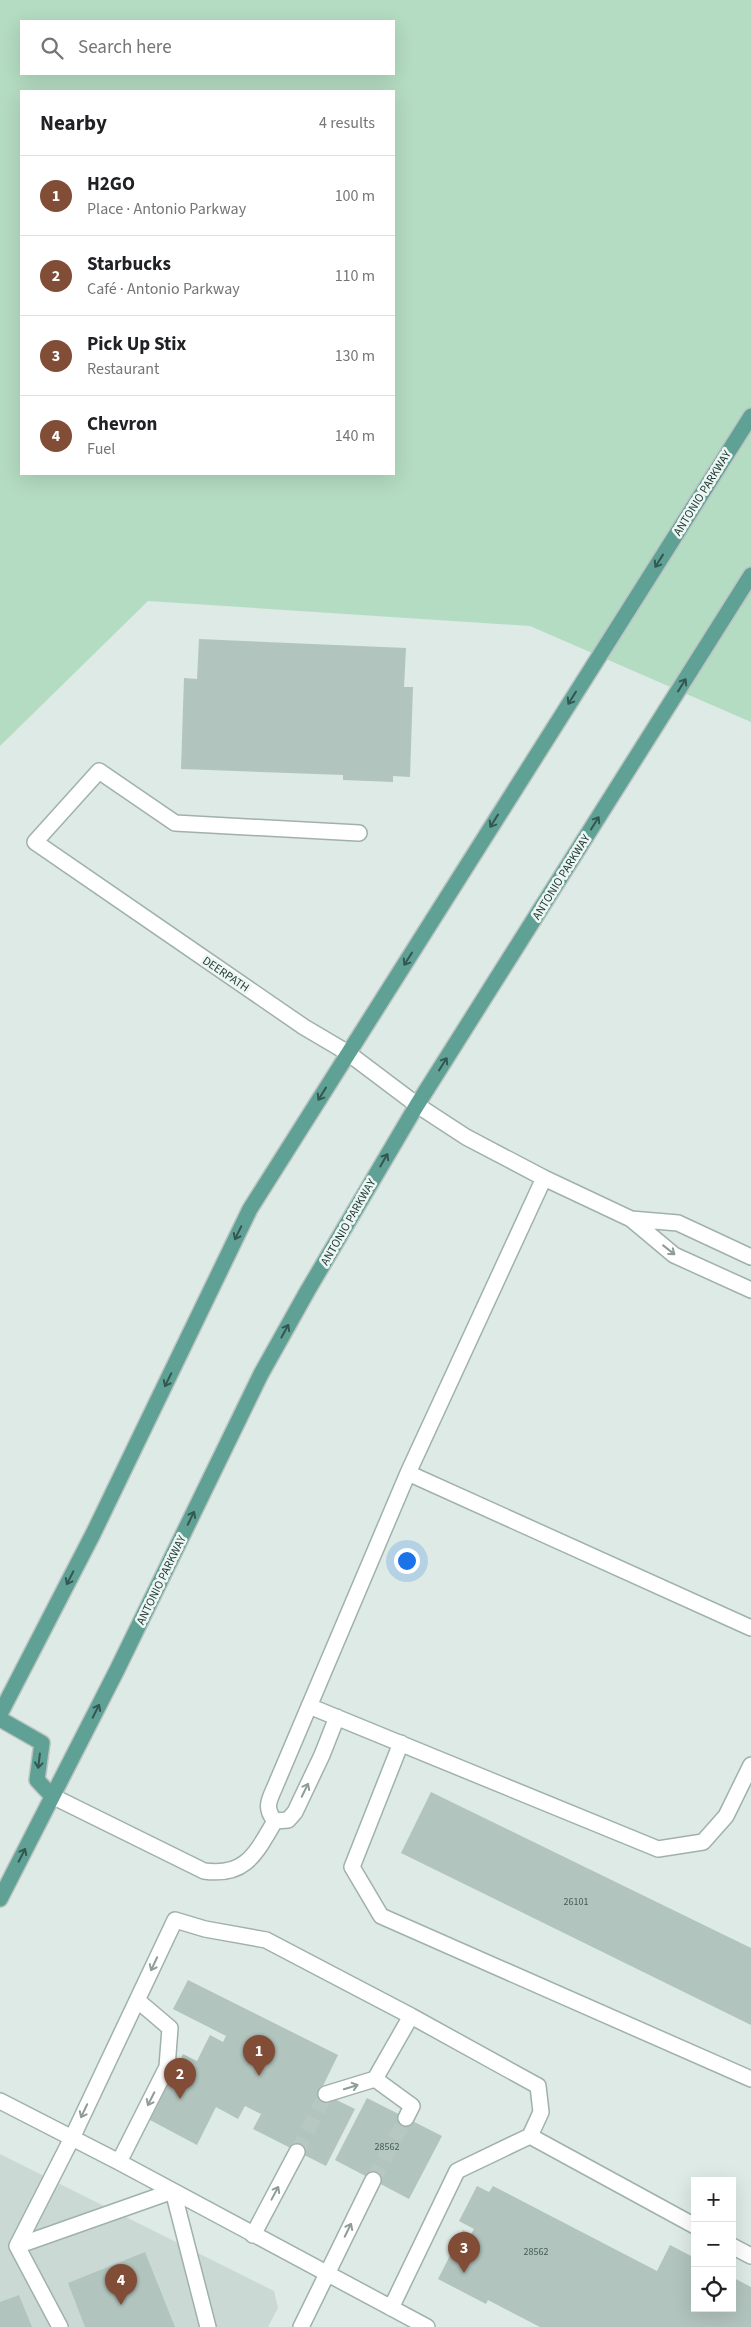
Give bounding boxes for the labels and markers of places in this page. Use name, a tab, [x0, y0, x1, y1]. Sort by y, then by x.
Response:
pin: 1	[243, 2035, 275, 2076]
pin: 2	[164, 2058, 196, 2099]
pin: 3	[448, 2232, 480, 2273]
pin: 4	[105, 2264, 137, 2305]

